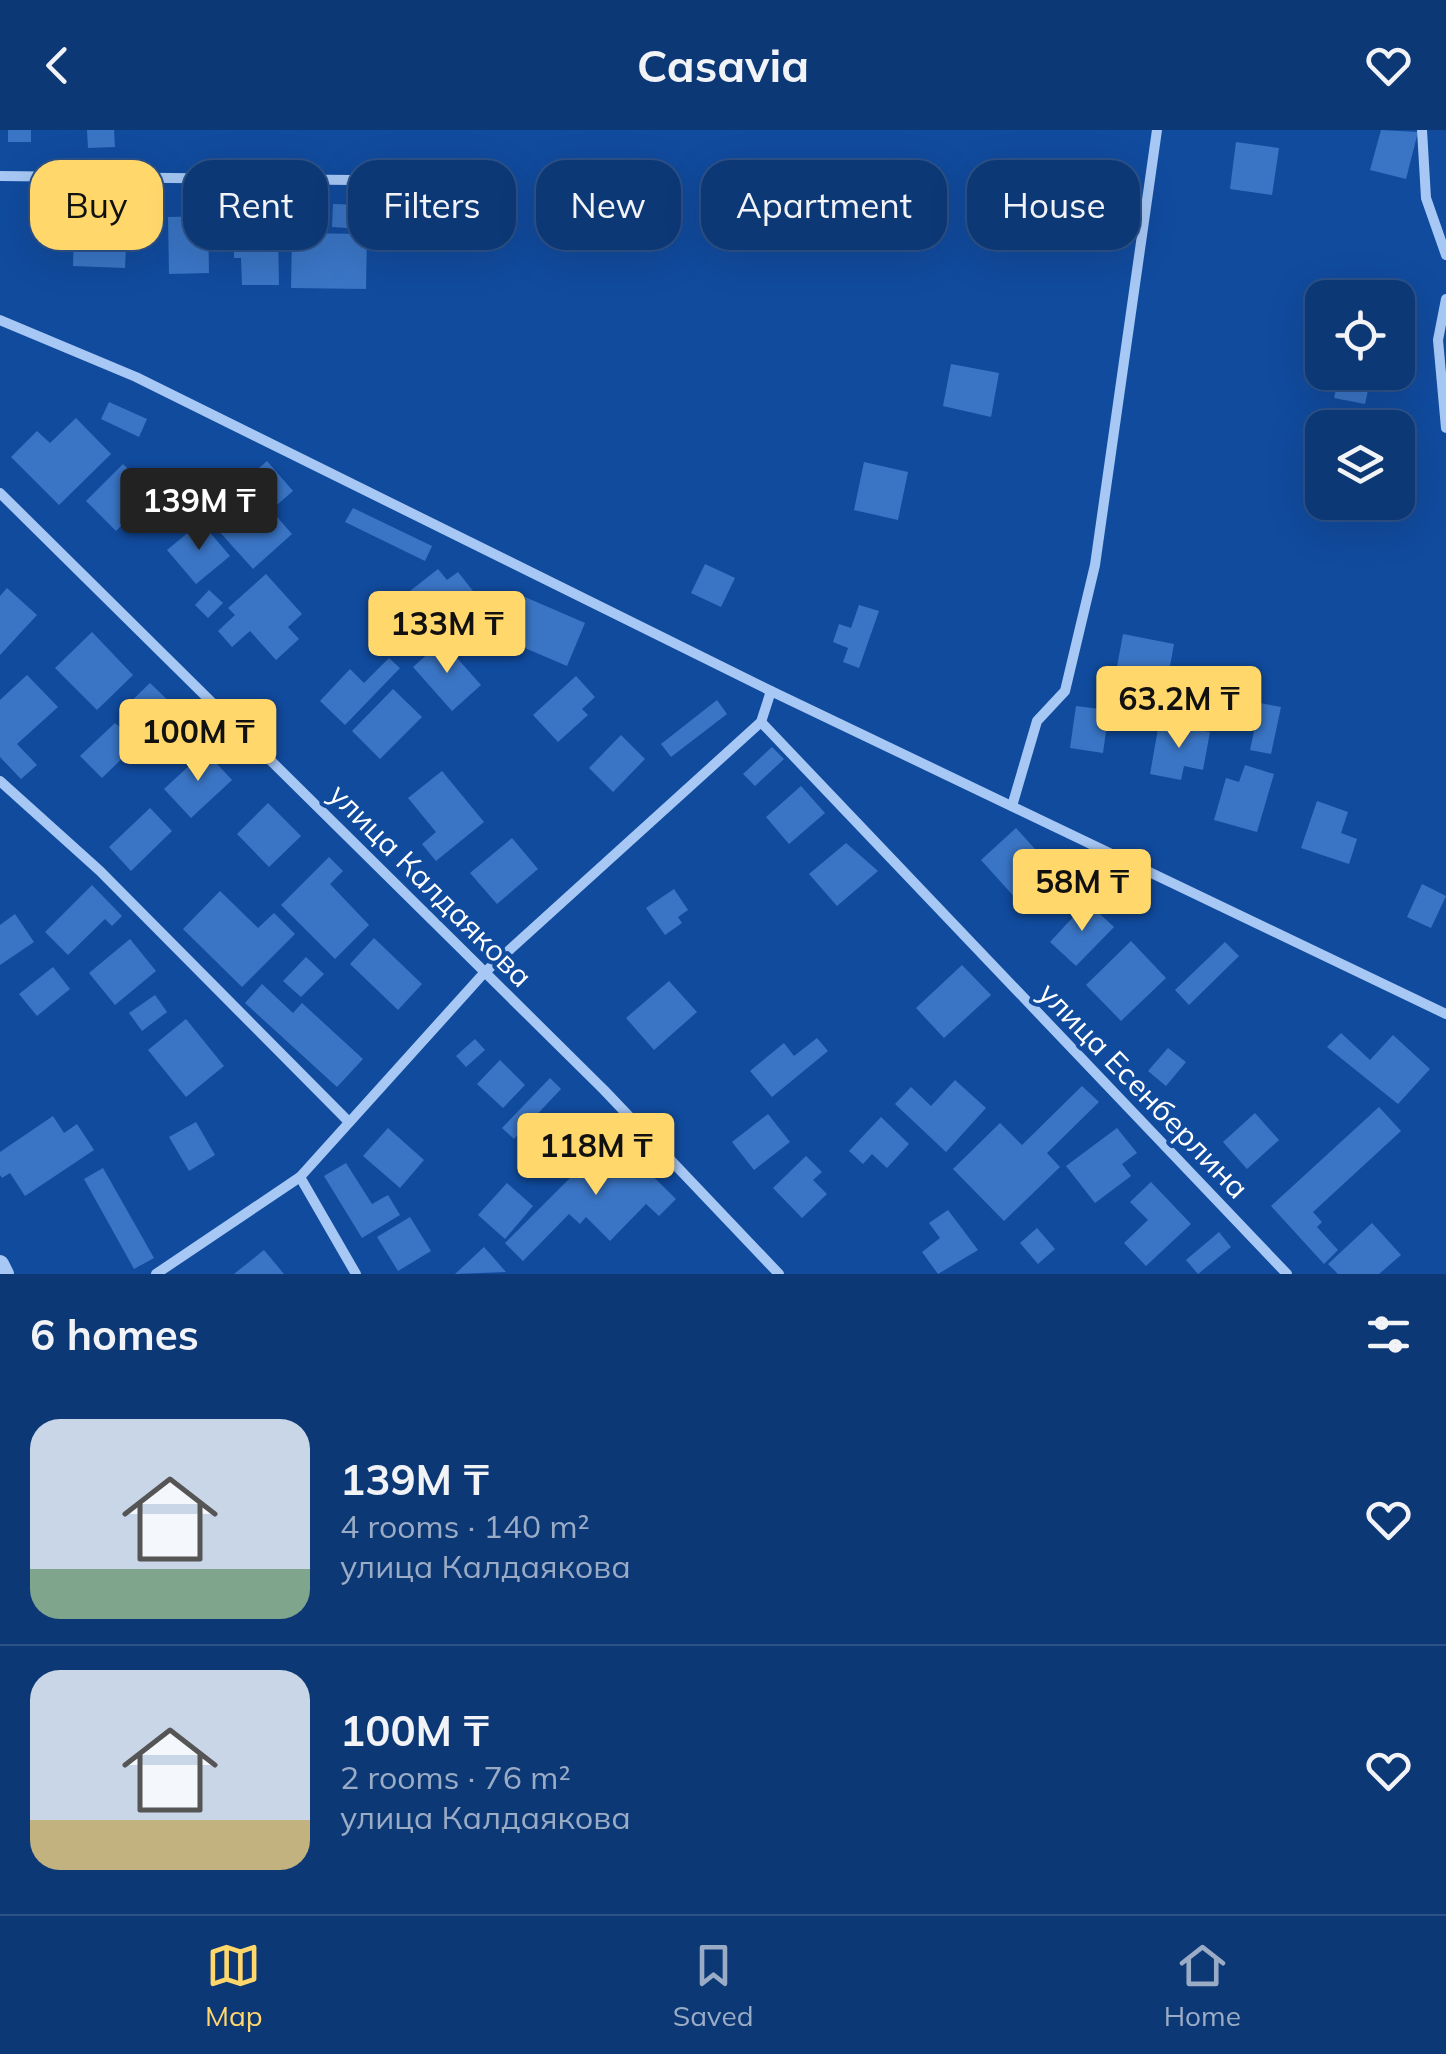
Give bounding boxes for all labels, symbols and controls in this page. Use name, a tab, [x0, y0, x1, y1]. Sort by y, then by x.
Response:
text: Casavia	[637, 37, 809, 93]
icon: back	[30, 38, 85, 93]
icon: heart	[1361, 38, 1416, 93]
chip: Buy	[30, 160, 163, 250]
chip: Rent	[183, 160, 328, 250]
chip: Filters	[348, 160, 516, 250]
chip: New	[536, 160, 681, 250]
chip: Apartment	[701, 160, 947, 250]
chip: House	[967, 160, 1140, 250]
map controls	[1305, 280, 1415, 520]
button: locate	[1305, 280, 1415, 390]
button: layers	[1305, 410, 1415, 520]
pin: 139M ₸	[118, 468, 280, 553]
text: 139M ₸	[142, 480, 256, 520]
pin: 133M ₸	[366, 591, 528, 676]
text: 133M ₸	[390, 603, 504, 643]
pin: 63.2M ₸	[1087, 666, 1271, 751]
text: 63.2M ₸	[1118, 678, 1240, 718]
pin: 100M ₸	[117, 699, 279, 784]
text: 100M ₸	[141, 711, 255, 751]
street label: улица Калдаякова	[321, 775, 541, 995]
pin: 58M ₸	[1012, 849, 1152, 934]
text: 58M ₸	[1035, 861, 1129, 901]
street label: улица Есенберлина	[1031, 974, 1257, 1206]
pin: 118M ₸	[515, 1113, 677, 1198]
text: 118M ₸	[539, 1125, 653, 1165]
icon: filters	[1361, 1307, 1416, 1362]
text: 6 homes	[30, 1308, 199, 1361]
text: 139M ₸	[340, 1453, 489, 1506]
icon: home	[110, 1459, 230, 1579]
icon: heart	[1361, 1492, 1416, 1547]
text: 4 rooms · 140 m²	[340, 1506, 590, 1546]
text: улица Калдаякова	[340, 1546, 631, 1586]
text: 100M ₸	[340, 1704, 489, 1757]
icon: home	[110, 1710, 230, 1830]
icon: heart	[1361, 1743, 1416, 1798]
text: 2 rooms · 76 m²	[340, 1757, 571, 1797]
text: улица Калдаякова	[340, 1797, 631, 1837]
tab: Map	[205, 1938, 263, 2033]
tab: Saved	[673, 1938, 754, 2033]
tab: Home	[1164, 1938, 1241, 2033]

